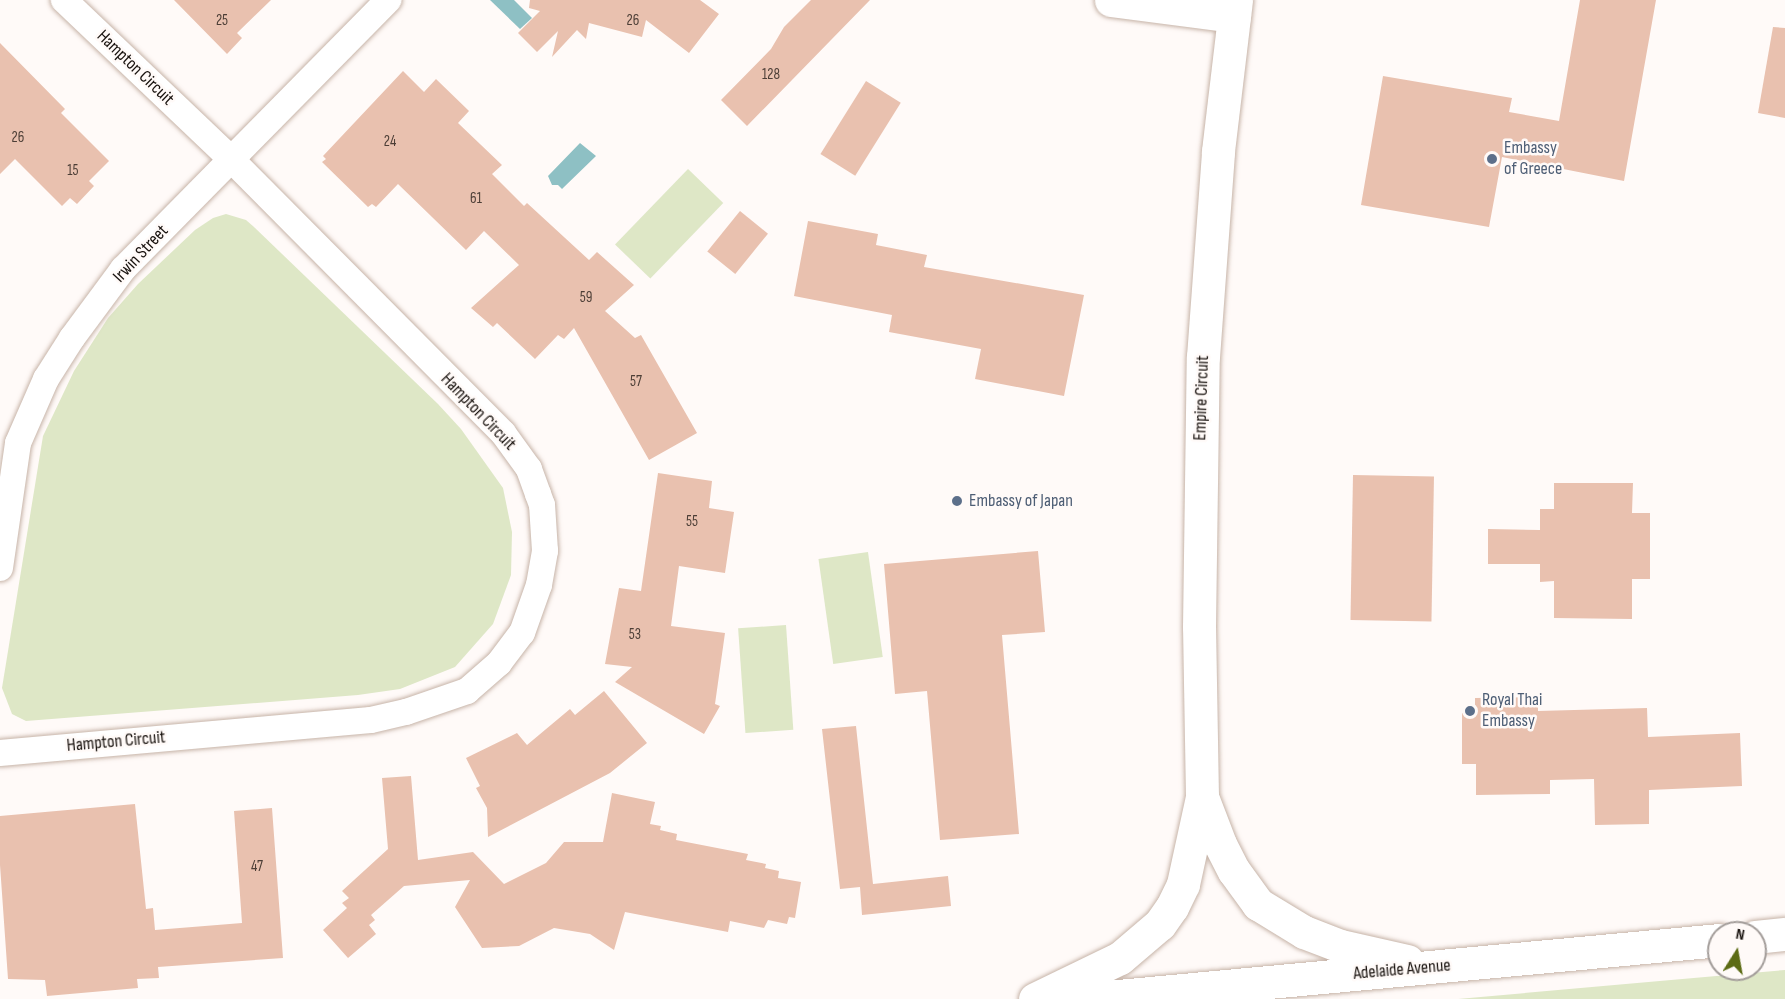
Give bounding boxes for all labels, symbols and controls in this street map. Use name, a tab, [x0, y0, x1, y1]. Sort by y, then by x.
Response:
house number: 25	[216, 12, 228, 30]
house number: 26	[627, 12, 639, 30]
street label: Hampton Circuit	[92, 26, 178, 110]
house number: 128	[762, 66, 780, 84]
house number: 26	[12, 129, 24, 147]
house number: 24	[384, 133, 396, 151]
place label: Embassy of Greece	[1504, 138, 1562, 180]
marker: Embassy of Greece	[1485, 152, 1499, 166]
house number: 15	[67, 162, 79, 180]
house number: 61	[470, 190, 482, 208]
street label: Irwin Street	[109, 221, 173, 287]
house number: 59	[580, 289, 592, 307]
street label: Empire Circuit	[1190, 355, 1214, 441]
street label: Hampton Circuit	[436, 369, 520, 455]
house number: 57	[630, 373, 642, 391]
place label: Embassy of Japan	[969, 490, 1073, 512]
marker: Embassy of Japan	[950, 494, 964, 508]
house number: 55	[686, 513, 698, 531]
house number: 53	[629, 626, 641, 644]
place label: Royal Thai Embassy	[1482, 690, 1542, 732]
marker: Royal Thai Embassy	[1463, 704, 1477, 718]
street label: Hampton Circuit	[66, 727, 166, 757]
house number: 47	[251, 858, 263, 876]
north arrow	[1707, 921, 1767, 981]
text: N	[1734, 925, 1746, 945]
street label: Adelaide Avenue	[1353, 955, 1451, 985]

